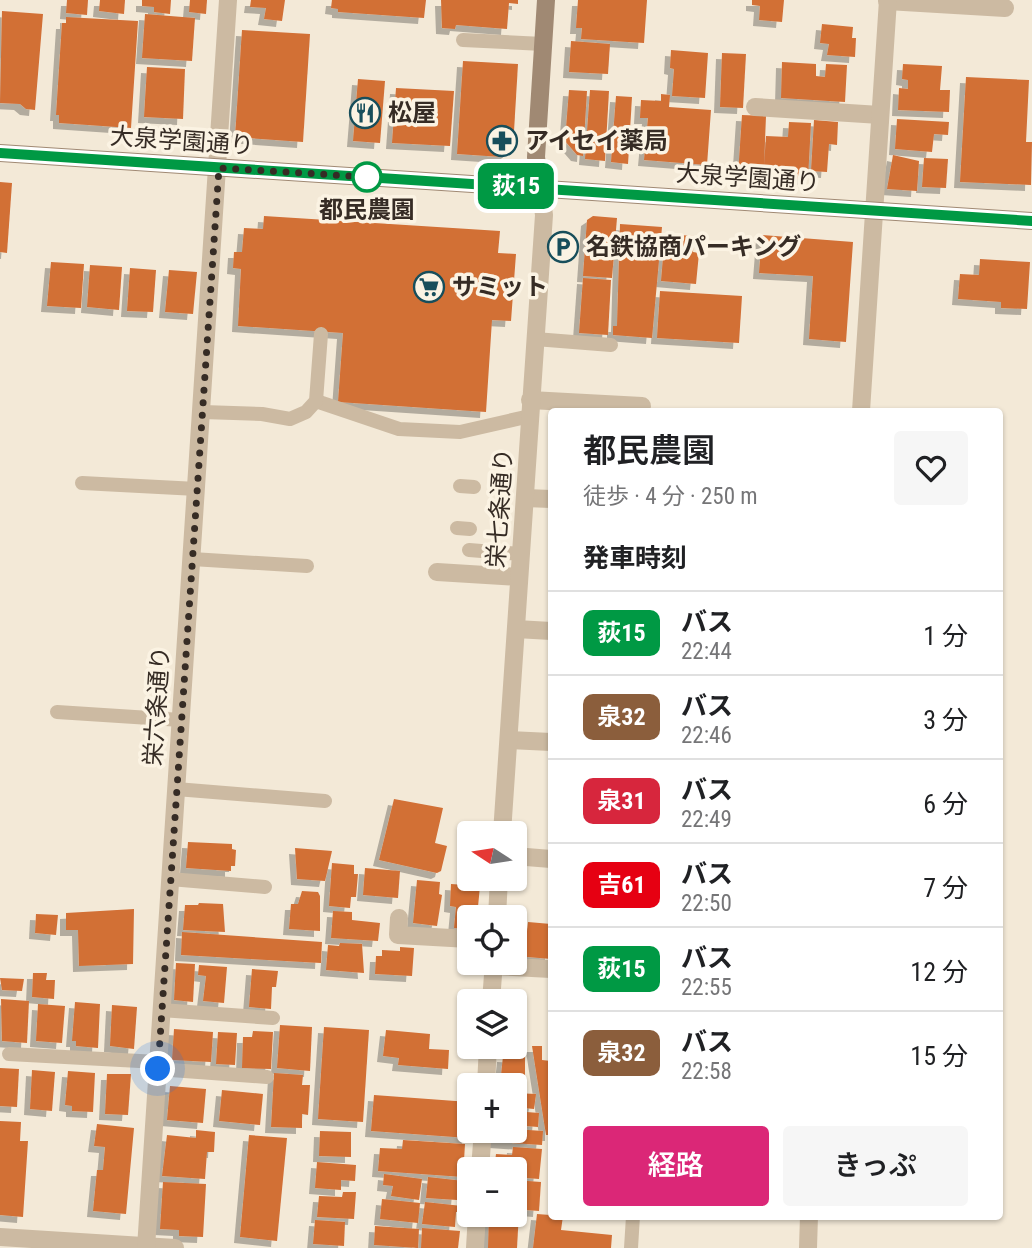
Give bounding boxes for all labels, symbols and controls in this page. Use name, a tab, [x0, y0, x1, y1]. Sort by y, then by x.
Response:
restaurant icon: 松屋	[348, 96, 382, 130]
place label: 松屋	[388, 99, 436, 127]
street label: 大泉学園通り	[109, 122, 255, 160]
pharmacy icon: アイセイ薬局	[485, 124, 519, 158]
place label: アイセイ薬局	[525, 127, 668, 155]
street label: 大泉学園通り	[675, 159, 821, 197]
marker: 都民農園	[352, 162, 382, 192]
line badge: 荻15	[476, 163, 556, 209]
text: 荻15	[492, 172, 540, 200]
place label: 都民農園	[319, 196, 415, 224]
parking icon: 名鉄協商パーキング	[546, 230, 580, 264]
place label: 名鉄協商パーキング	[586, 233, 801, 261]
supermarket icon: サミット	[412, 270, 446, 304]
place label: サミット	[452, 273, 548, 301]
text: 都民農園	[583, 431, 715, 470]
button: heart	[894, 431, 968, 505]
street label: 栄七条通り	[482, 447, 518, 569]
text: 徒歩 · 4 分 · 250 m	[583, 483, 758, 510]
text: 発車時刻	[583, 543, 687, 573]
text: バス	[681, 607, 733, 637]
text: 荻15	[597, 619, 646, 647]
text: 1 分	[923, 621, 968, 651]
text: 22:44	[681, 638, 732, 665]
street label: 栄六条通り	[139, 645, 175, 767]
text: バス	[681, 691, 733, 721]
text: 泉32	[597, 703, 646, 731]
text: 3 分	[923, 705, 968, 735]
text: 22:46	[681, 722, 732, 749]
text: バス	[681, 775, 733, 805]
text: 泉31	[597, 787, 646, 815]
text: 6 分	[923, 789, 968, 819]
text: 22:49	[681, 806, 732, 833]
north arrow	[457, 821, 527, 891]
map controls	[457, 821, 527, 1227]
text: バス	[681, 859, 733, 889]
text: 吉61	[597, 871, 646, 899]
text: 7 分	[923, 873, 968, 903]
text: 22:50	[681, 890, 732, 917]
button: locate	[457, 905, 527, 975]
text: バス	[681, 943, 733, 973]
text: 荻15	[597, 955, 646, 983]
text: 12 分	[910, 957, 968, 987]
text: 22:55	[681, 974, 732, 1001]
button: layers	[457, 989, 527, 1059]
text: バス	[681, 1027, 733, 1057]
text: 泉32	[597, 1039, 646, 1067]
text: 15 分	[910, 1041, 968, 1071]
your location	[140, 1051, 175, 1086]
text: 22:58	[681, 1058, 732, 1085]
button: +	[457, 1073, 527, 1143]
button: 経路	[583, 1126, 769, 1206]
button: きっぷ	[783, 1126, 968, 1206]
button: −	[457, 1157, 527, 1227]

